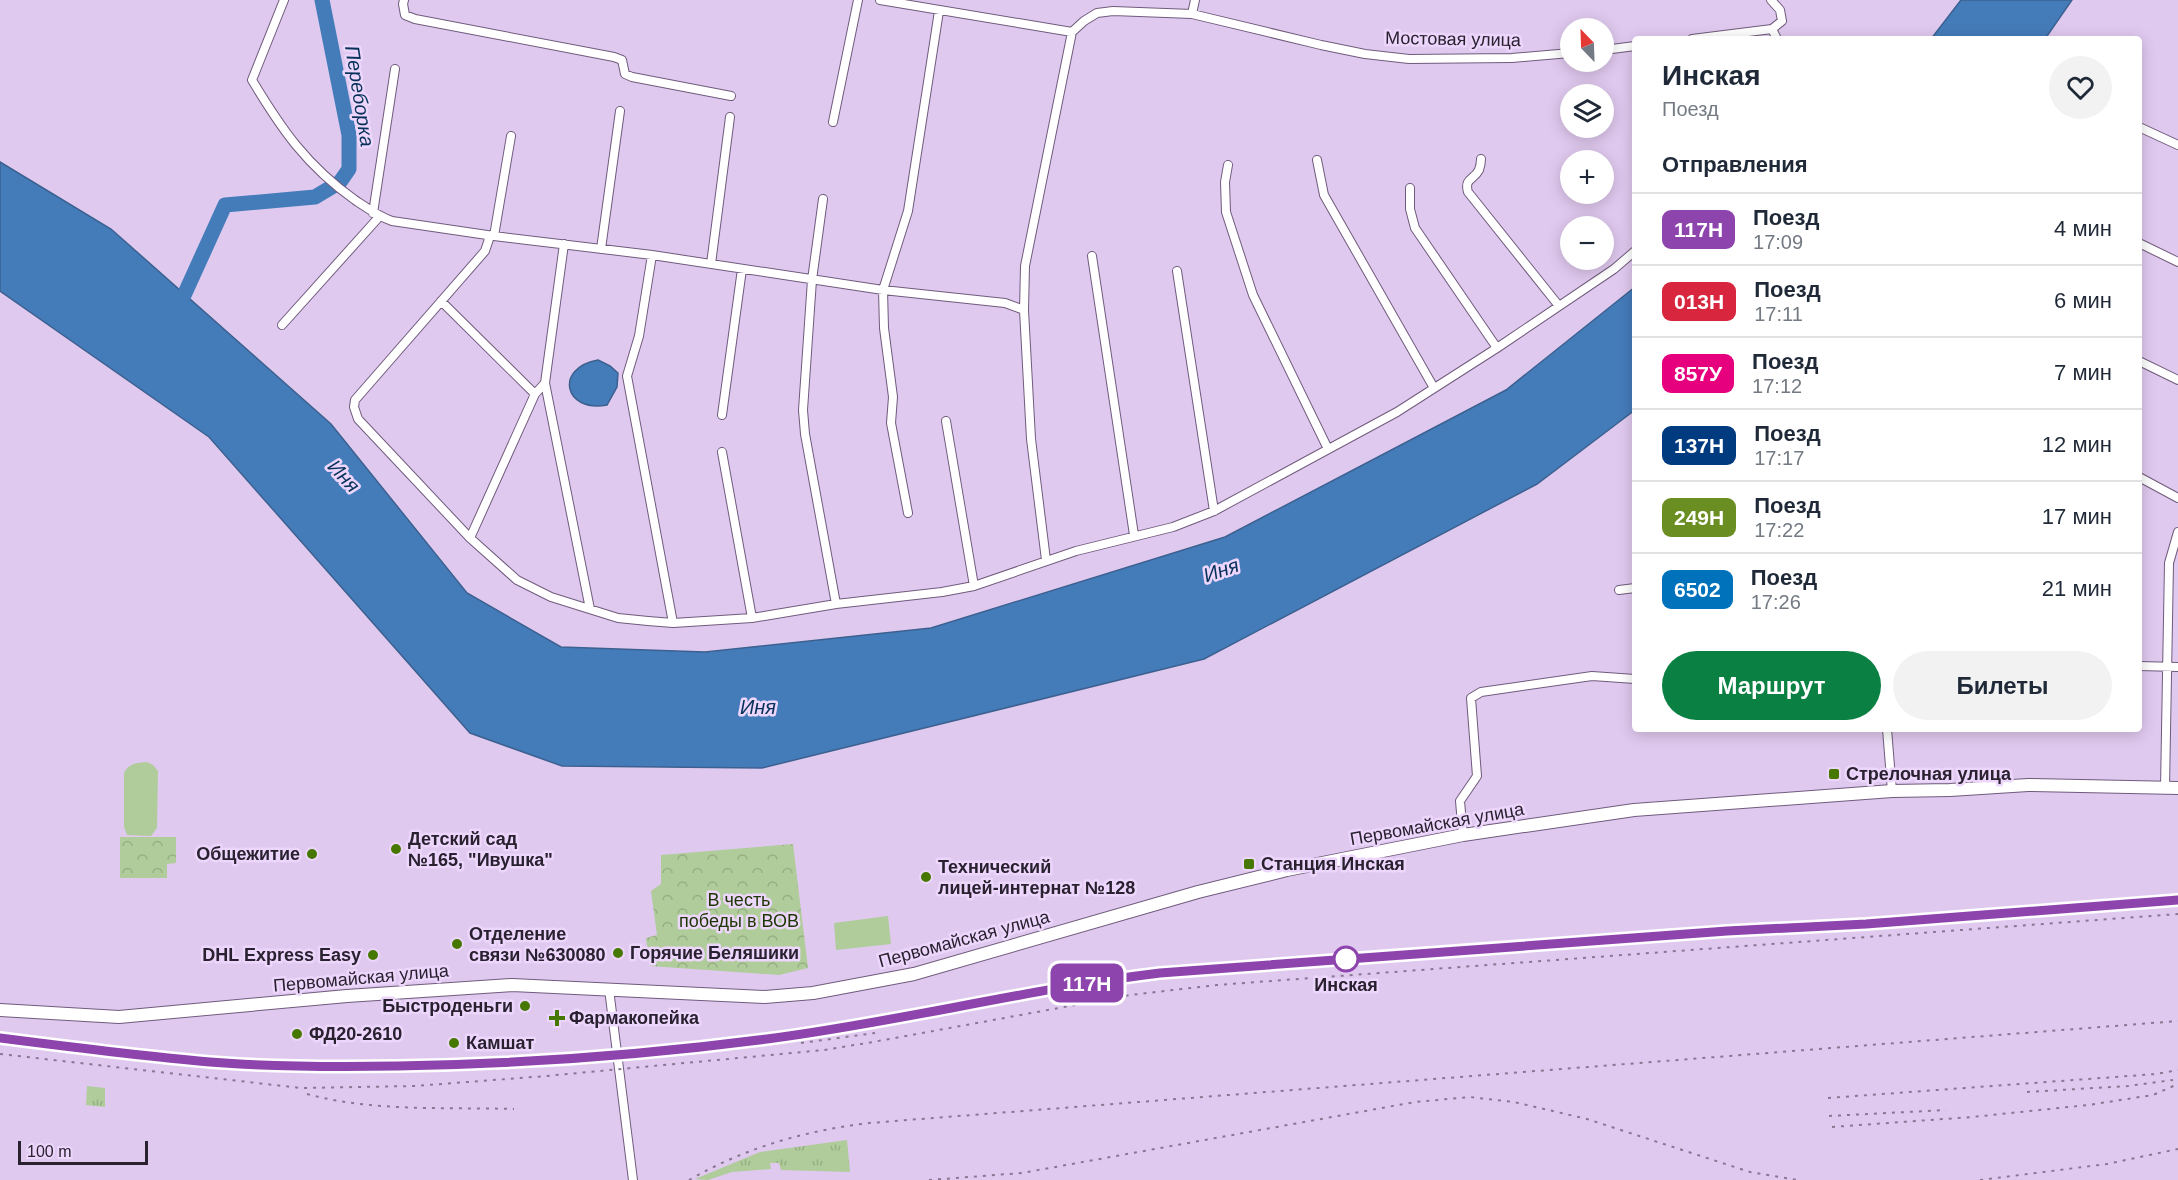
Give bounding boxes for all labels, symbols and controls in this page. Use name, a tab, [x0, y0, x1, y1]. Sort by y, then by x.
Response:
north arrow	[1560, 18, 1614, 72]
map controls	[1560, 18, 1614, 270]
street label: Мостовая улица	[1385, 28, 1522, 50]
water label: Переборка	[341, 44, 379, 148]
button: heart	[2049, 56, 2112, 119]
text: Инская	[1662, 60, 1761, 91]
button: layers	[1560, 84, 1614, 138]
text: Поезд	[1662, 98, 1719, 120]
button: +	[1560, 150, 1614, 204]
text: Отправления	[1662, 152, 1808, 177]
text: Поезд	[1753, 205, 1819, 230]
button: −	[1560, 216, 1614, 270]
text: 4 мин	[2054, 216, 2112, 241]
text: 117Н	[1674, 218, 1723, 241]
text: 17:09	[1753, 231, 1803, 253]
text: Поезд	[1754, 277, 1821, 302]
text: 6 мин	[2054, 288, 2112, 313]
text: 013Н	[1674, 290, 1724, 313]
text: 17:11	[1754, 303, 1803, 325]
text: Поезд	[1752, 349, 1819, 374]
text: 7 мин	[2054, 360, 2112, 385]
text: 857У	[1674, 362, 1722, 385]
text: 17:12	[1752, 375, 1802, 397]
text: Поезд	[1754, 421, 1821, 446]
text: 12 мин	[2042, 432, 2112, 457]
text: 137Н	[1674, 434, 1724, 457]
text: 17:17	[1754, 447, 1804, 469]
water label: Иня	[324, 455, 365, 497]
text: Поезд	[1754, 493, 1821, 518]
text: 17 мин	[2042, 504, 2112, 529]
text: 249Н	[1674, 506, 1724, 529]
text: 17:22	[1754, 519, 1804, 541]
water label: Иня	[1200, 554, 1242, 586]
text: Поезд	[1751, 565, 1817, 590]
text: 21 мин	[2042, 576, 2112, 601]
text: 6502	[1674, 578, 1721, 601]
text: 17:26	[1751, 591, 1801, 613]
button: Маршрут	[1662, 651, 1881, 720]
button: Билеты	[1893, 651, 2112, 720]
water label: Иня	[740, 696, 776, 718]
place label: Стрелочная улица	[1846, 764, 2012, 784]
marker: Стрелочная улица	[1827, 767, 1841, 781]
street label: Первомайская улица	[1348, 799, 1527, 849]
place label: Детский сад №165, "Ивушка"	[408, 829, 553, 870]
marker: Детский сад №165, "Ивушка"	[389, 842, 403, 856]
place label: Общежитие	[196, 844, 300, 864]
marker: Общежитие	[305, 847, 319, 861]
place label: Станция Инская	[1261, 854, 1405, 874]
place label: Технический лицей-интернат №128	[938, 857, 1135, 898]
marker: Станция Инская	[1242, 857, 1256, 871]
marker: Технический лицей-интернат №128	[919, 870, 933, 884]
park label: В честь победы в ВОВ	[679, 890, 799, 931]
street label: Первомайская улица	[876, 906, 1053, 971]
place label: Отделение связи №630080	[469, 924, 606, 965]
marker: Отделение связи №630080	[450, 937, 464, 951]
place label: Горячие Беляшики	[630, 943, 799, 963]
place label: DHL Express Easy	[202, 945, 361, 965]
marker: Горячие Беляшики	[611, 946, 625, 960]
marker: Инская	[1333, 946, 1359, 972]
marker: DHL Express Easy	[366, 948, 380, 962]
street label: Первомайская улица	[272, 960, 451, 996]
line badge: 117Н	[1045, 964, 1129, 1002]
text: 117Н	[1062, 972, 1112, 995]
place label: Инская	[1314, 975, 1378, 995]
place label: Быстроденьги	[382, 996, 513, 1016]
marker: Быстроденьги	[518, 999, 532, 1013]
place label: Фармакопейка	[569, 1008, 700, 1028]
marker: Фармакопейка	[550, 1011, 564, 1025]
place label: ФД20-2610	[309, 1024, 402, 1044]
marker: ФД20-2610	[290, 1027, 304, 1041]
place label: Камшат	[466, 1033, 535, 1053]
marker: Камшат	[447, 1036, 461, 1050]
scale bar	[18, 1138, 148, 1166]
text: 100 m	[27, 1143, 71, 1160]

